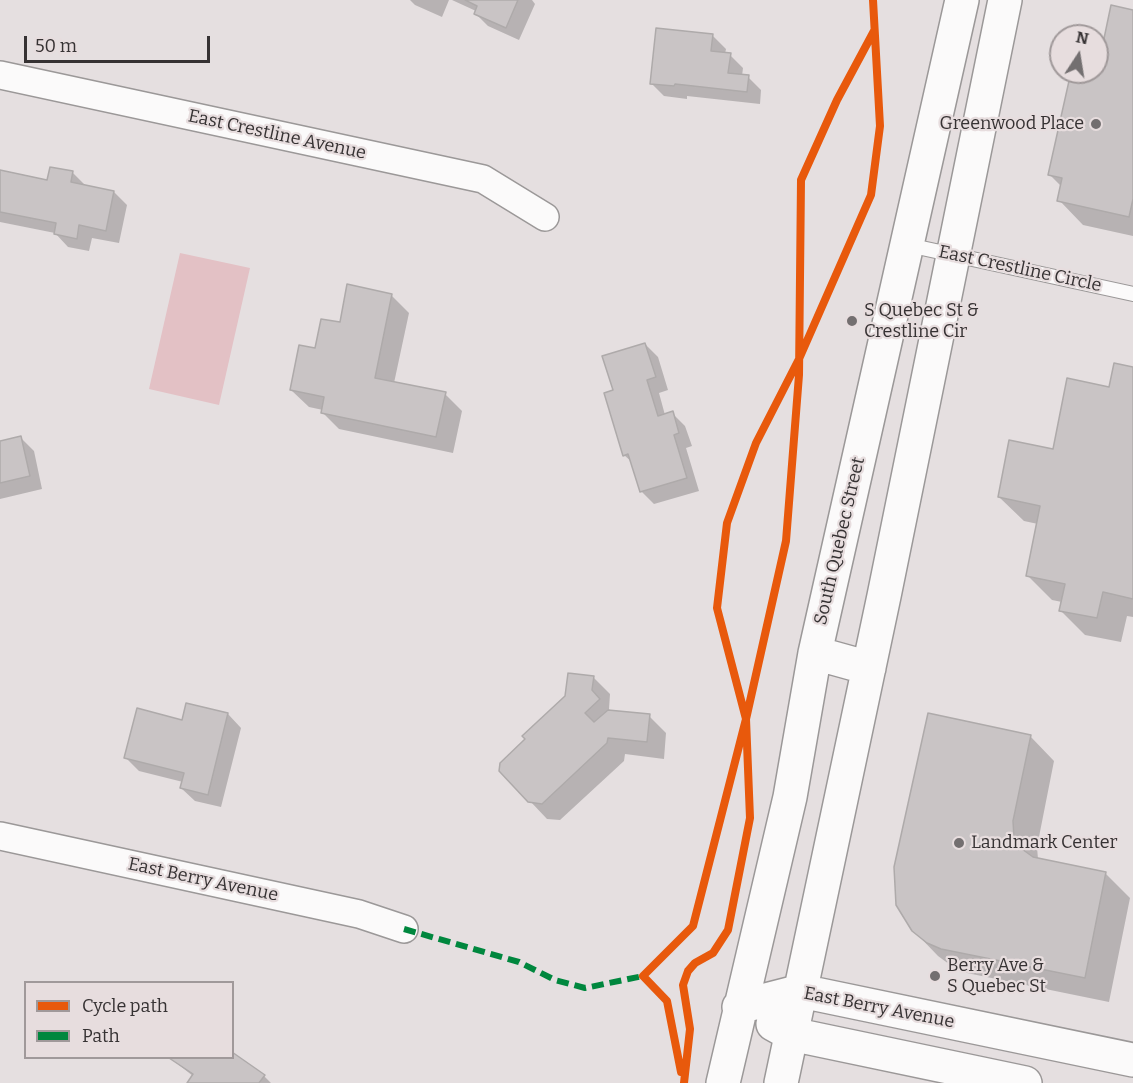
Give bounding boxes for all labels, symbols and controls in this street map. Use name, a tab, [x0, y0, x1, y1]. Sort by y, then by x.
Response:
scale bar	[27, 24, 213, 62]
north arrow	[1049, 24, 1109, 84]
text: N	[1074, 27, 1090, 48]
text: 50 m	[35, 35, 77, 57]
street label: East Crestline Avenue	[186, 106, 368, 164]
place label: Greenwood Place	[939, 113, 1084, 135]
marker: Greenwood Place	[1089, 117, 1103, 131]
street label: East Crestline Circle	[937, 241, 1103, 297]
place label: S Quebec St & Crestline Cir	[864, 300, 979, 342]
marker: S Quebec St & Crestline Cir	[845, 314, 859, 328]
street label: South Quebec Street	[810, 455, 870, 627]
place label: Landmark Center	[971, 832, 1118, 854]
marker: Landmark Center	[952, 836, 966, 850]
street label: East Berry Avenue	[126, 854, 280, 906]
place label: Berry Ave & S Quebec St	[947, 955, 1046, 998]
marker: Berry Ave & S Quebec St	[928, 969, 942, 983]
legend	[24, 981, 234, 1059]
street label: East Berry Avenue	[802, 983, 956, 1033]
text: Cycle path	[82, 995, 168, 1017]
text: Path	[82, 1025, 120, 1047]

